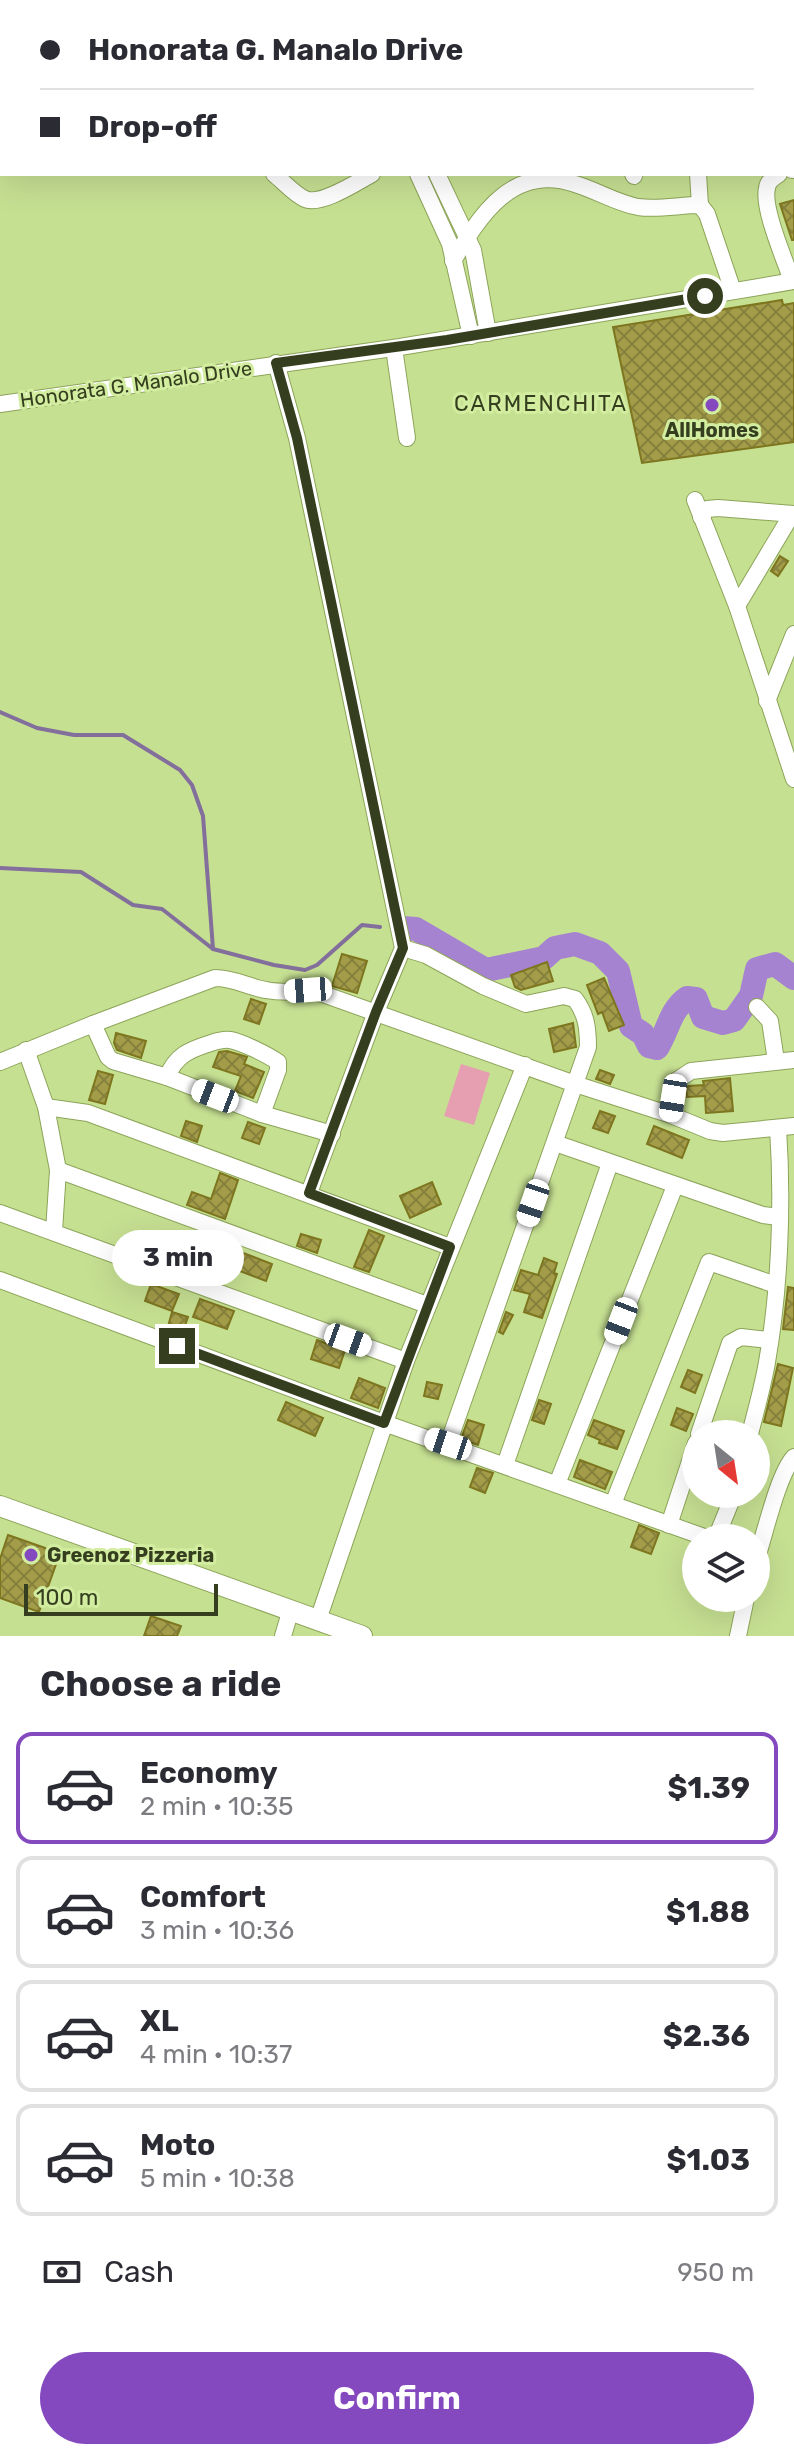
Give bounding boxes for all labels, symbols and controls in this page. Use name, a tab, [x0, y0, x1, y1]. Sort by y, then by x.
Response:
text: Honorata G. Manalo Drive	[88, 32, 463, 68]
text: Drop-off	[88, 109, 217, 145]
route start	[687, 278, 723, 314]
street label: Honorata G. Manalo Drive	[18, 356, 254, 412]
district label: CARMENCHITA	[454, 390, 628, 417]
marker: AllHomes	[703, 396, 721, 414]
place label: AllHomes	[665, 418, 759, 442]
car	[283, 976, 333, 1004]
car	[657, 1072, 689, 1124]
car	[188, 1076, 242, 1116]
car	[514, 1176, 552, 1230]
callout: 3 min	[111, 1230, 243, 1286]
text: 3 min	[143, 1242, 213, 1273]
car	[601, 1294, 641, 1348]
car	[321, 1321, 375, 1359]
route end	[159, 1328, 195, 1364]
north arrow	[682, 1420, 770, 1508]
map controls	[682, 1420, 770, 1612]
car	[421, 1425, 475, 1463]
button: layers	[682, 1524, 770, 1612]
place label: Greenoz Pizzeria	[47, 1543, 214, 1567]
marker: Greenoz Pizzeria	[22, 1546, 40, 1564]
scale bar	[24, 1580, 218, 1616]
text: 100 m	[36, 1584, 98, 1611]
text: Choose a ride	[40, 1662, 281, 1705]
icon: car	[44, 1752, 116, 1824]
text: Economy	[140, 1755, 278, 1791]
text: $1.39	[668, 1770, 750, 1806]
text: 2 min · 10:35	[140, 1791, 293, 1822]
icon: car	[44, 1876, 116, 1948]
text: Comfort	[140, 1879, 266, 1915]
text: $1.88	[666, 1894, 750, 1930]
text: 3 min · 10:36	[140, 1915, 294, 1946]
icon: car	[44, 2000, 116, 2072]
text: XL	[140, 2003, 179, 2039]
text: $2.36	[663, 2018, 750, 2054]
text: 4 min · 10:37	[140, 2039, 292, 2070]
icon: car	[44, 2124, 116, 2196]
text: Moto	[140, 2127, 215, 2163]
text: $1.03	[667, 2142, 750, 2178]
text: 5 min · 10:38	[140, 2163, 295, 2194]
icon: cash	[40, 2250, 84, 2294]
text: Cash	[104, 2254, 174, 2290]
text: 950 m	[677, 2257, 754, 2288]
button: Confirm	[40, 2352, 754, 2444]

